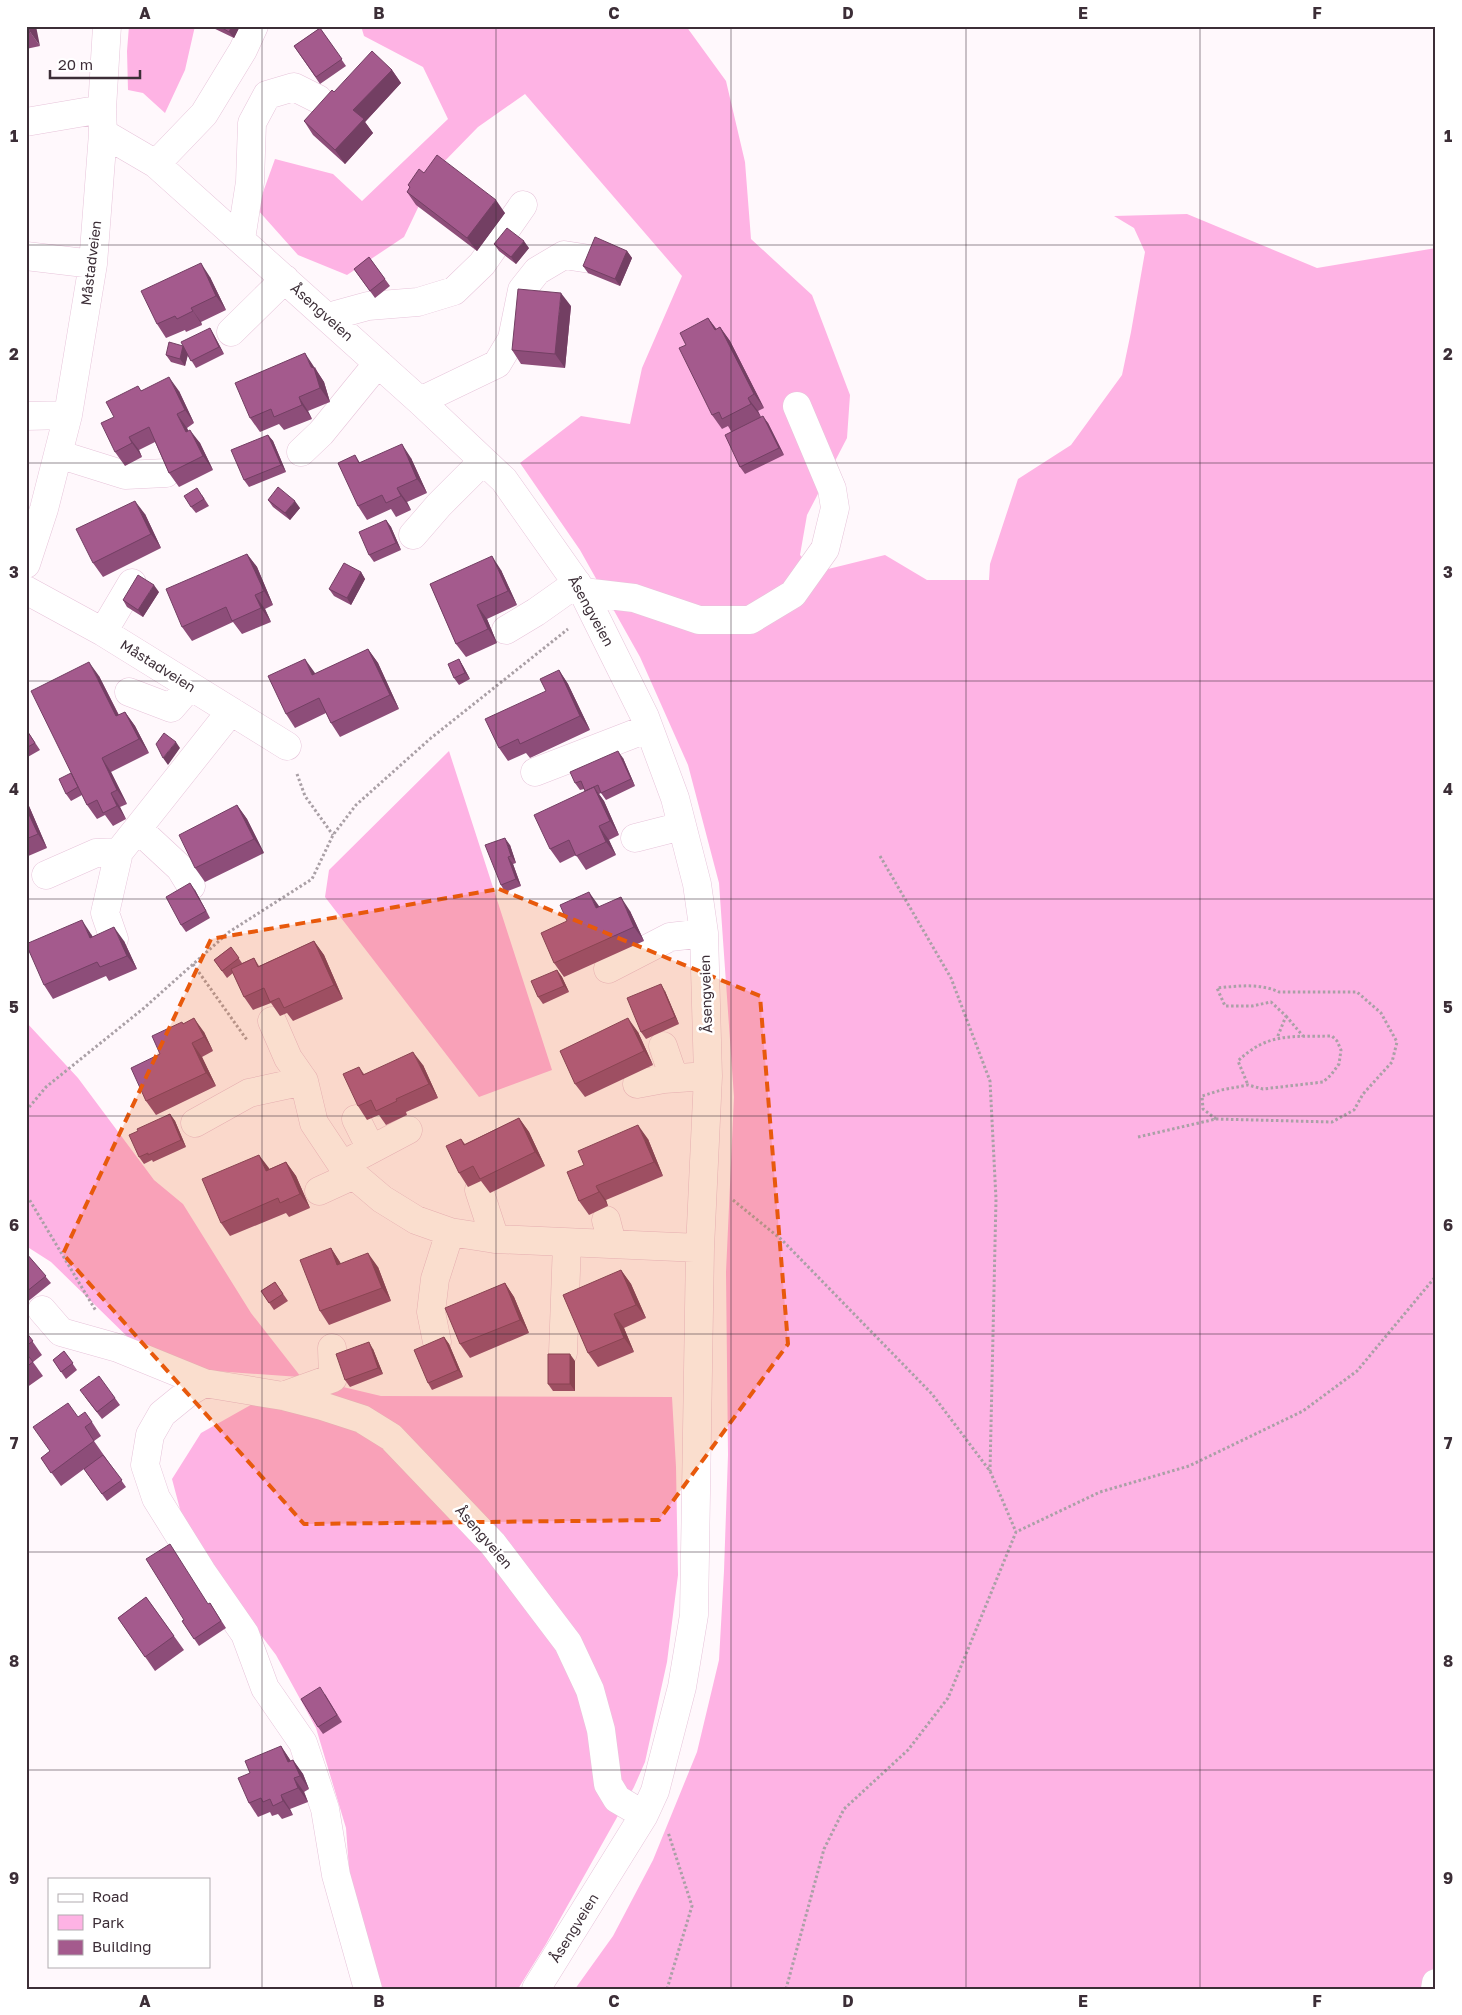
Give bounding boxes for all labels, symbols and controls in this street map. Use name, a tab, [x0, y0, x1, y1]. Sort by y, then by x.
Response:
text: A	[139, 3, 151, 23]
text: B	[373, 3, 385, 23]
text: C	[608, 3, 620, 23]
text: D	[842, 3, 854, 23]
text: E	[1078, 3, 1088, 23]
text: F	[1312, 3, 1322, 23]
scale bar	[50, 48, 140, 80]
text: 20 m	[58, 55, 93, 73]
text: 1	[10, 126, 18, 146]
text: 1	[1444, 126, 1452, 146]
street label: Måstadveien	[77, 219, 104, 306]
street label: Åsengveien	[288, 279, 357, 344]
text: 2	[9, 344, 19, 364]
text: 2	[1443, 344, 1453, 364]
text: 3	[9, 562, 19, 582]
text: 3	[1443, 562, 1453, 582]
street label: Åsengveien	[565, 572, 618, 649]
street label: Måstadveien	[117, 636, 199, 695]
text: 4	[9, 779, 19, 799]
text: 4	[1443, 779, 1453, 799]
street label: Åsengveien	[696, 955, 715, 1033]
text: 5	[9, 997, 19, 1017]
text: 5	[1443, 997, 1453, 1017]
text: 6	[9, 1215, 19, 1235]
text: 6	[1443, 1215, 1453, 1235]
text: 7	[10, 1433, 19, 1453]
text: 7	[1444, 1433, 1453, 1453]
street label: Åsengveien	[452, 1502, 516, 1572]
text: 8	[9, 1651, 19, 1671]
text: 8	[1443, 1651, 1453, 1671]
text: 9	[9, 1868, 19, 1888]
text: 9	[1443, 1868, 1453, 1888]
legend	[48, 1878, 210, 1968]
text: Road	[92, 1887, 129, 1905]
street label: Åsengveien	[546, 1890, 602, 1965]
text: Park	[92, 1913, 125, 1931]
text: Building	[92, 1937, 152, 1955]
text: A	[139, 1991, 151, 2011]
text: B	[373, 1991, 385, 2011]
text: C	[608, 1991, 620, 2011]
text: D	[842, 1991, 854, 2011]
text: E	[1078, 1991, 1088, 2011]
text: F	[1312, 1991, 1322, 2011]

